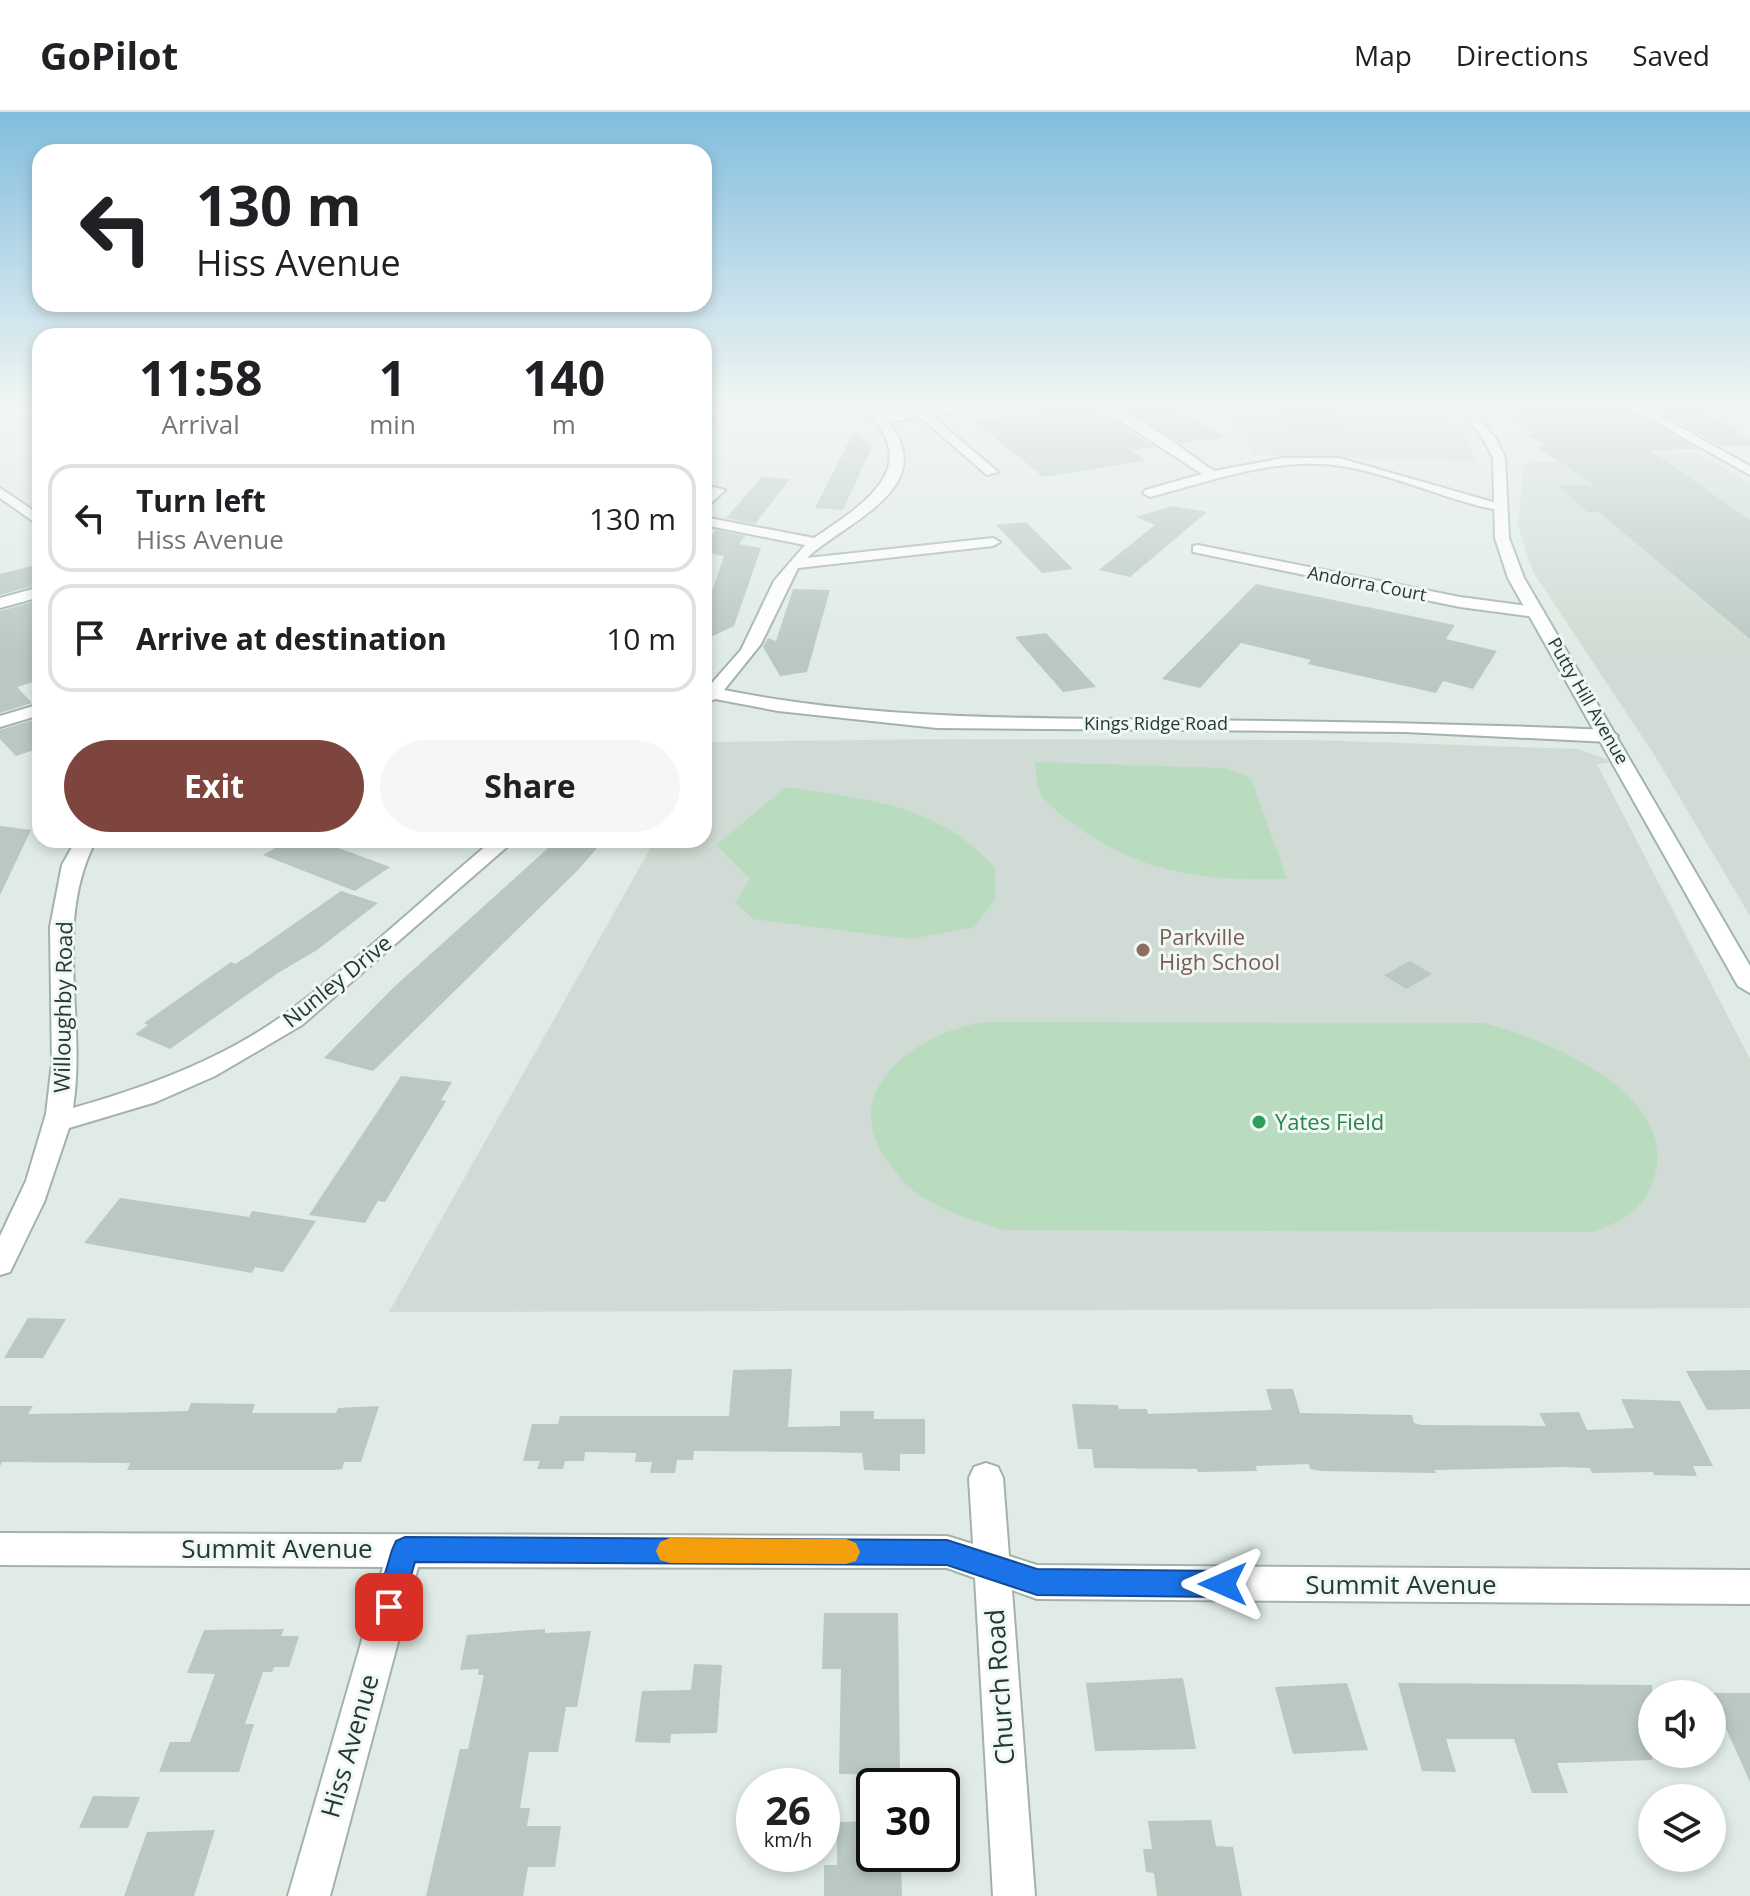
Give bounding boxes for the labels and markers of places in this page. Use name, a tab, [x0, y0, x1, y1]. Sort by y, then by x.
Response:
place label: Parkville High School	[1159, 921, 1280, 976]
marker: Parkville High School	[1134, 941, 1152, 959]
place label: Yates Field	[1275, 1106, 1384, 1136]
marker: Yates Field	[1250, 1113, 1268, 1131]
pin	[355, 1573, 423, 1641]

